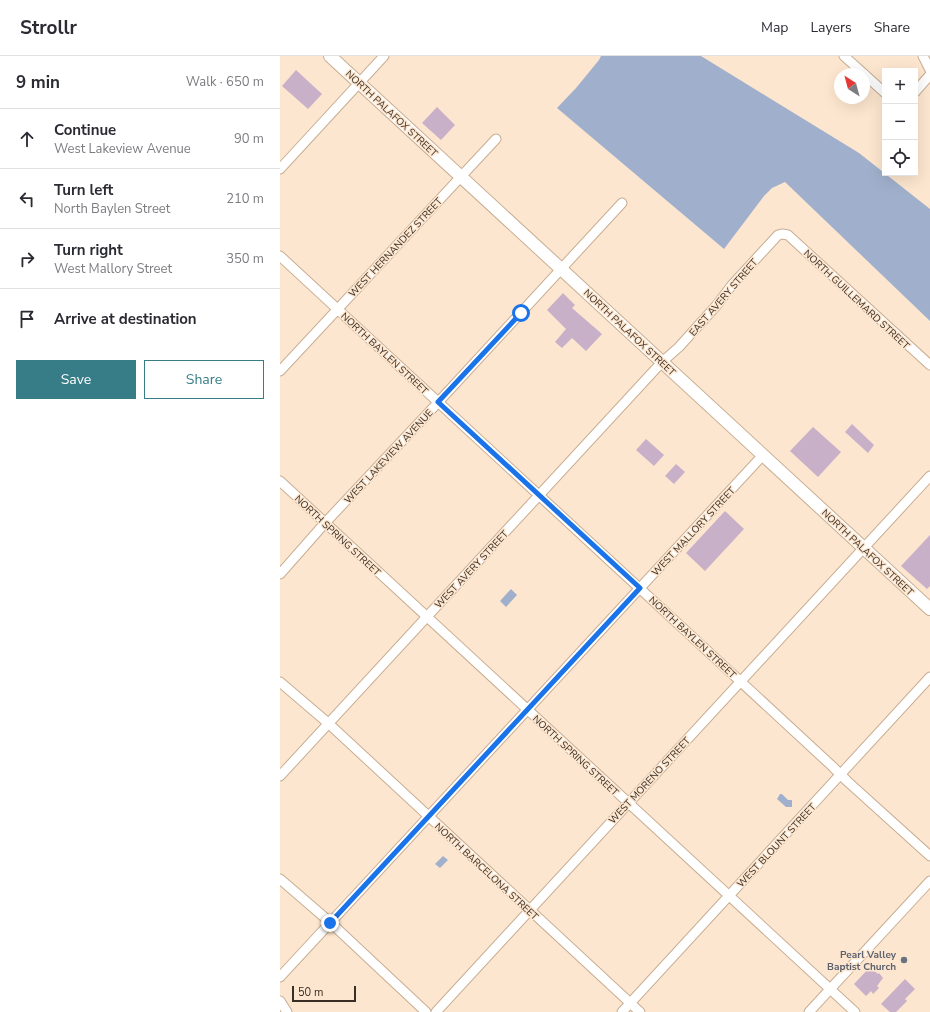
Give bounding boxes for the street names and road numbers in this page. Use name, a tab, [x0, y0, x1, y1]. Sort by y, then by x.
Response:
street label: NORTH PALAFOX STREET	[342, 67, 440, 160]
street label: WEST HERNANDEZ STREET	[346, 195, 446, 301]
street label: NORTH GUILLEMARD STREET	[800, 247, 912, 353]
street label: EAST AVERY STREET	[686, 256, 761, 339]
street label: NORTH PALAFOX STREET	[580, 286, 678, 379]
street label: NORTH BAYLEN STREET	[338, 309, 431, 398]
street label: WEST LAKEVIEW AVENUE	[341, 406, 436, 507]
street label: WEST MALLORY STREET	[649, 484, 739, 579]
street label: NORTH SPRING STREET	[291, 492, 383, 579]
street label: NORTH PALAFOX STREET	[818, 506, 916, 599]
street label: WEST AVERY STREET	[432, 528, 512, 612]
street label: NORTH BAYLEN STREET	[646, 593, 739, 682]
street label: NORTH SPRING STREET	[529, 712, 621, 799]
street label: WEST MORENO STREET	[606, 734, 694, 827]
street label: WEST BLOUNT STREET	[734, 801, 819, 891]
street label: NORTH BARCELONA STREET	[431, 820, 541, 924]

